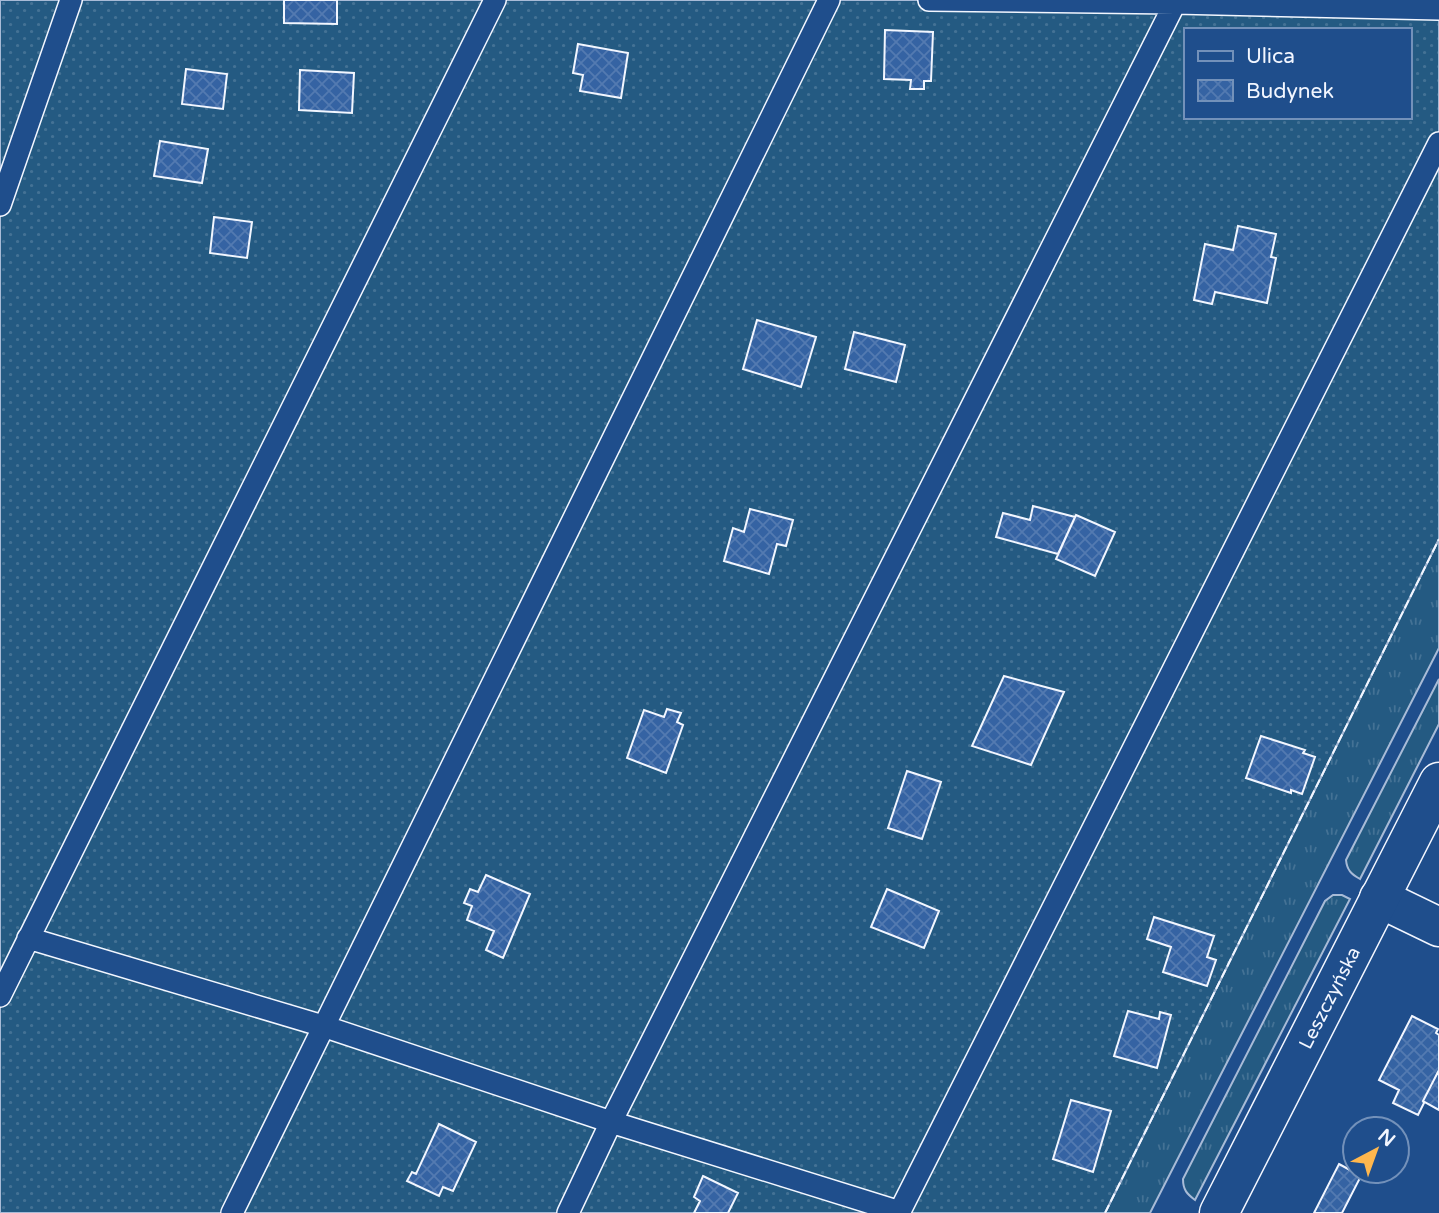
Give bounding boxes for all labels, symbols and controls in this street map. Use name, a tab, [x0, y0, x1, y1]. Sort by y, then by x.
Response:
legend	[1184, 28, 1411, 119]
text: Ulica	[1246, 44, 1295, 69]
text: Budynek	[1246, 79, 1334, 104]
street label: Leszczyńska	[1295, 943, 1365, 1053]
north arrow	[1341, 1115, 1411, 1185]
text: N	[1374, 1125, 1399, 1151]

